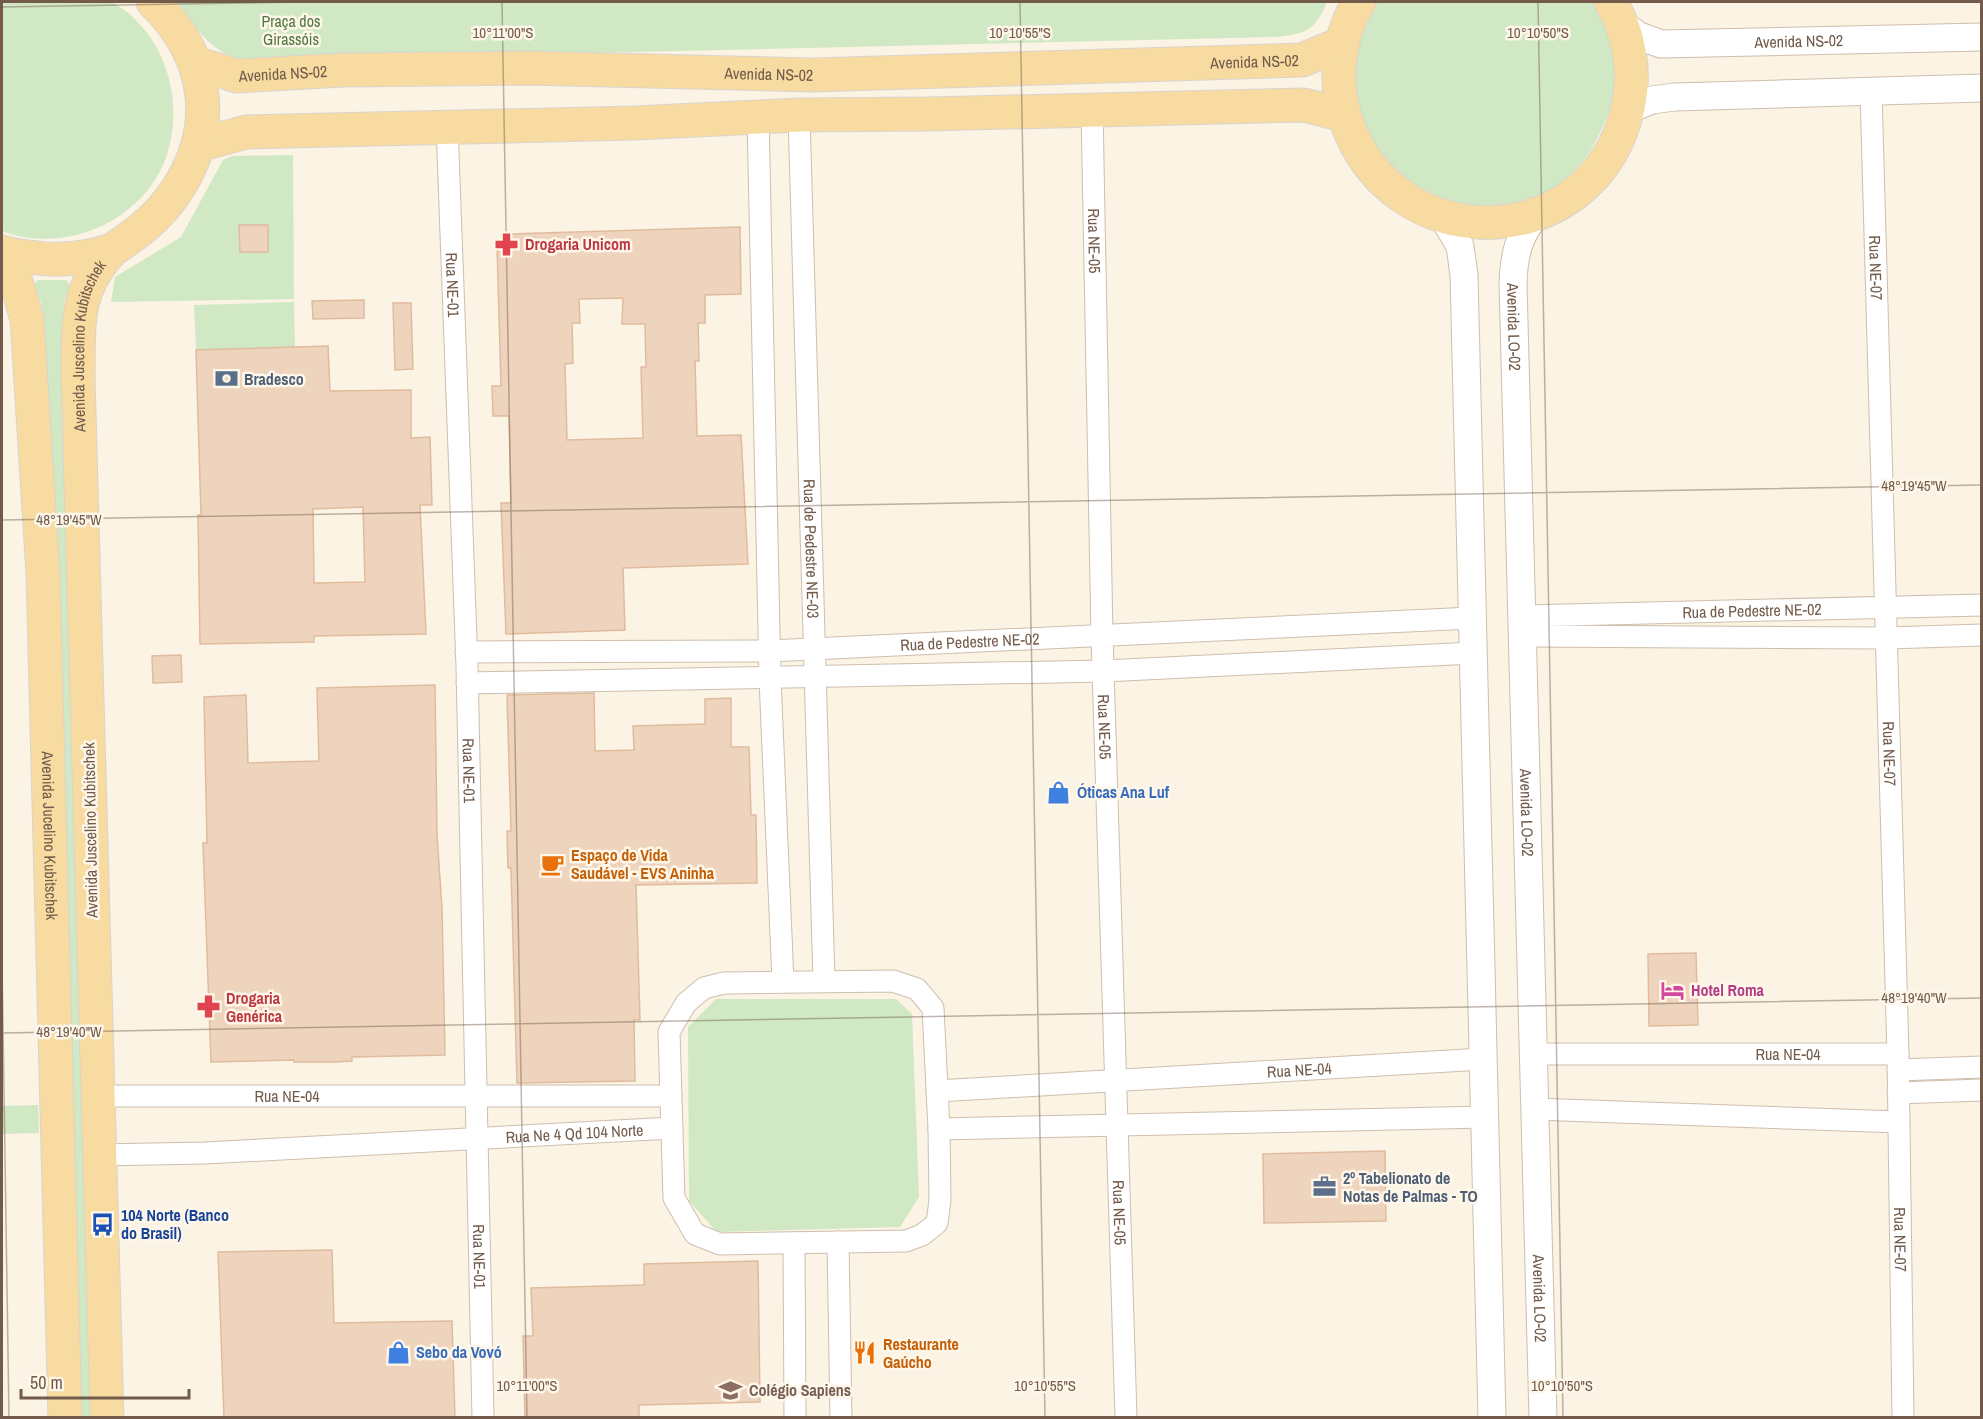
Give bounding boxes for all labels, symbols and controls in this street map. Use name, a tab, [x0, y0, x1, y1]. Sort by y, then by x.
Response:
park label: Praça dos Girassóis	[261, 10, 321, 50]
text: 10°11'00"S	[472, 22, 534, 43]
text: 10°10'55"S	[989, 22, 1051, 43]
text: 10°10'50"S	[1507, 22, 1569, 43]
street label: Avenida NS-02	[1753, 29, 1843, 53]
street label: Avenida NS-02	[1209, 49, 1299, 74]
street label: Avenida NS-02	[237, 60, 328, 87]
street label: Avenida NS-02	[723, 62, 813, 86]
street label: Rua NE-05	[1083, 208, 1106, 274]
pharmacy icon: Drogaria Unicom	[494, 231, 520, 257]
place label: Drogaria Unicom	[525, 233, 631, 255]
street label: Rua NE-07	[1864, 235, 1888, 301]
street label: Rua NE-01	[441, 252, 465, 318]
street label: Avenida Juscelino Kubitschek	[67, 255, 111, 434]
street label: Avenida LO-02	[1502, 281, 1526, 371]
bank icon: Bradesco	[213, 366, 239, 392]
place label: Bradesco	[244, 368, 304, 390]
text: 48°19'45"W	[1881, 475, 1947, 496]
street label: Rua de Pedestre NE-03	[799, 479, 825, 619]
text: 48°19'45"W	[36, 509, 102, 530]
street label: Rua de Pedestre NE-02	[1682, 598, 1822, 623]
street label: Rua de Pedestre NE-02	[900, 627, 1040, 656]
street label: Rua NE-05	[1093, 694, 1117, 760]
street label: Rua NE-07	[1878, 721, 1901, 787]
street label: Rua NE-01	[458, 738, 481, 804]
street label: Avenida Juscelino Kubitschek	[77, 742, 103, 919]
street label: Avenida Jucelino Kubitschek	[37, 750, 63, 921]
street label: Avenida LO-02	[1515, 767, 1539, 857]
shop icon: Óticas Ana Luf	[1046, 779, 1072, 805]
place label: Óticas Ana Luf	[1077, 781, 1170, 803]
place label: Espaço de Vida Saudável - EVS Aninha	[571, 844, 715, 884]
cafe icon: Espaço de Vida Saudável - EVS Aninha	[540, 851, 566, 877]
hotel icon: Hotel Roma	[1660, 977, 1686, 1003]
place label: Hotel Roma	[1691, 979, 1765, 1001]
place label: Drogaria Genérica	[226, 987, 283, 1027]
text: 48°19'40"W	[1881, 987, 1947, 1008]
pharmacy icon: Drogaria Genérica	[195, 994, 221, 1020]
text: 48°19'40"W	[36, 1021, 102, 1042]
street label: Rua NE-04	[1756, 1043, 1820, 1065]
street label: Rua NE-04	[1266, 1057, 1332, 1083]
street label: Rua NE-04	[255, 1085, 319, 1107]
street label: Rua Ne 4 Qd 104 Norte	[505, 1119, 644, 1148]
place label: 2º Tabelionato de Notas de Palmas - TO	[1343, 1167, 1478, 1207]
office icon: 2º Tabelionato de Notas de Palmas - TO	[1312, 1174, 1338, 1200]
street label: Rua NE-05	[1108, 1180, 1132, 1245]
place label: 104 Norte (Banco do Brasil)	[121, 1204, 229, 1244]
street label: Rua NE-07	[1889, 1207, 1912, 1272]
bus stop icon: 104 Norte (Banco do Brasil)	[90, 1211, 116, 1237]
street label: Rua NE-01	[468, 1224, 491, 1290]
street label: Avenida LO-02	[1528, 1253, 1552, 1343]
place label: Restaurante Gaúcho	[883, 1333, 959, 1373]
shop icon: Sebo da Vovó	[385, 1339, 411, 1365]
restaurant icon: Restaurante Gaúcho	[852, 1340, 878, 1366]
place label: Sebo da Vovó	[416, 1341, 502, 1363]
scale bar	[21, 1362, 189, 1400]
text: 50 m	[30, 1370, 63, 1395]
text: 10°11'00"S	[496, 1375, 558, 1396]
text: 10°10'55"S	[1014, 1375, 1076, 1396]
text: 10°10'50"S	[1531, 1375, 1593, 1396]
school or university icon: Colégio Sapiens	[718, 1377, 744, 1403]
place label: Colégio Sapiens	[749, 1379, 851, 1401]

